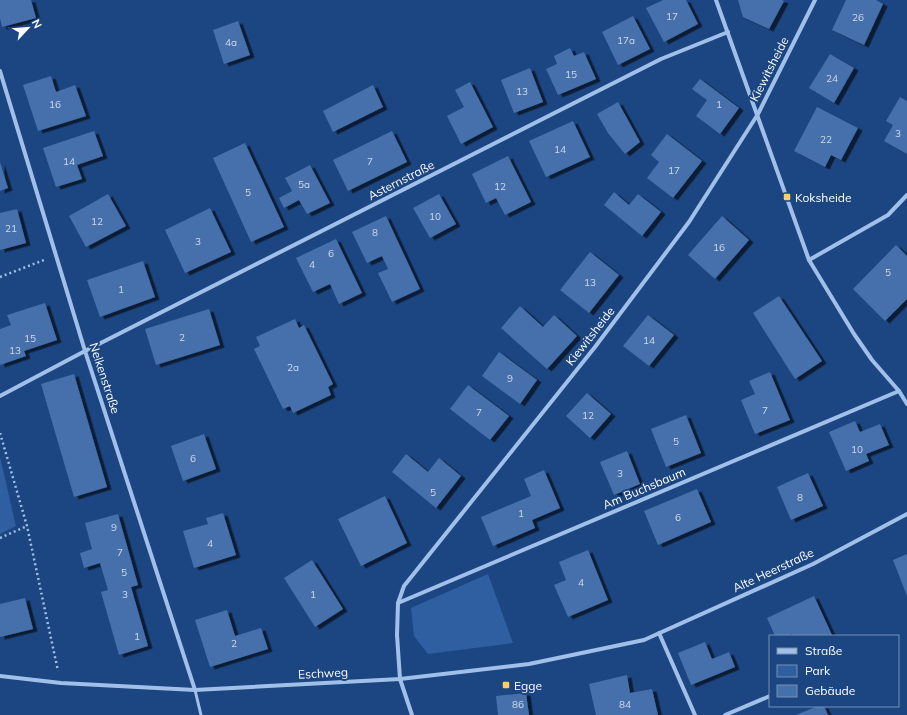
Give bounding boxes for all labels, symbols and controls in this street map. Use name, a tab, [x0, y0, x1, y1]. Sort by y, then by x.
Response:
north arrow	[8, 8, 48, 48]
house number: 17	[666, 10, 678, 23]
house number: 26	[852, 11, 864, 24]
text: N	[29, 17, 45, 30]
house number: 17a	[617, 34, 635, 47]
street label: Kiewitsheide	[746, 34, 792, 104]
house number: 4a	[225, 36, 237, 49]
house number: 15	[565, 68, 577, 81]
house number: 24	[826, 72, 838, 85]
house number: 13	[516, 85, 528, 98]
house number: 16	[49, 98, 61, 111]
house number: 1	[716, 98, 722, 111]
house number: 3	[895, 127, 901, 140]
house number: 22	[820, 133, 832, 146]
house number: 14	[554, 143, 566, 156]
house number: 14	[63, 155, 75, 168]
house number: 7	[367, 155, 373, 168]
street label: Asternstraße	[365, 157, 437, 203]
house number: 17	[668, 164, 680, 177]
house number: 5a	[298, 178, 310, 191]
house number: 12	[494, 180, 506, 193]
house number: 5	[245, 186, 251, 199]
place label: Koksheide	[795, 190, 852, 205]
marker: Koksheide	[782, 192, 792, 202]
house number: 10	[429, 210, 441, 223]
house number: 12	[91, 215, 103, 228]
house number: 21	[5, 222, 17, 235]
house number: 8	[372, 226, 378, 239]
house number: 3	[195, 235, 201, 248]
house number: 16	[713, 241, 725, 254]
house number: 6	[328, 247, 334, 260]
house number: 4	[309, 258, 315, 271]
house number: 5	[885, 266, 891, 279]
house number: 13	[584, 276, 596, 289]
house number: 1	[118, 283, 124, 296]
street label: Kiewitsheide	[562, 304, 618, 368]
house number: 2	[179, 331, 185, 344]
house number: 15	[24, 332, 36, 345]
house number: 14	[643, 334, 655, 347]
street label: Nelkenstraße	[86, 341, 124, 415]
house number: 13	[9, 344, 21, 357]
house number: 2a	[287, 361, 299, 374]
house number: 9	[507, 372, 513, 385]
house number: 7	[762, 404, 768, 417]
house number: 7	[476, 406, 482, 419]
house number: 12	[582, 409, 594, 422]
house number: 5	[673, 435, 679, 448]
house number: 10	[851, 443, 863, 456]
house number: 6	[190, 452, 196, 465]
street label: Am Buchsbaum	[600, 464, 688, 512]
house number: 3	[617, 467, 623, 480]
house number: 5	[430, 486, 436, 499]
house number: 8	[797, 491, 803, 504]
house number: 1	[518, 507, 524, 520]
house number: 6	[675, 511, 681, 524]
house number: 9	[111, 521, 117, 534]
house number: 4	[207, 537, 213, 550]
street label: Alte Heerstraße	[730, 545, 816, 595]
house number: 7	[117, 546, 123, 559]
house number: 5	[121, 566, 127, 579]
house number: 4	[578, 576, 584, 589]
house number: 3	[122, 588, 128, 601]
house number: 1	[310, 588, 316, 601]
house number: 1	[134, 630, 140, 643]
legend	[769, 635, 899, 707]
house number: 2	[231, 637, 237, 650]
text: Straße	[805, 643, 842, 658]
text: Park	[805, 663, 831, 678]
street label: Eschweg	[298, 664, 348, 682]
place label: Egge	[514, 678, 542, 693]
marker: Egge	[501, 680, 511, 690]
text: Gebäude	[805, 683, 855, 698]
house number: 86	[512, 698, 524, 711]
house number: 84	[619, 698, 631, 711]

